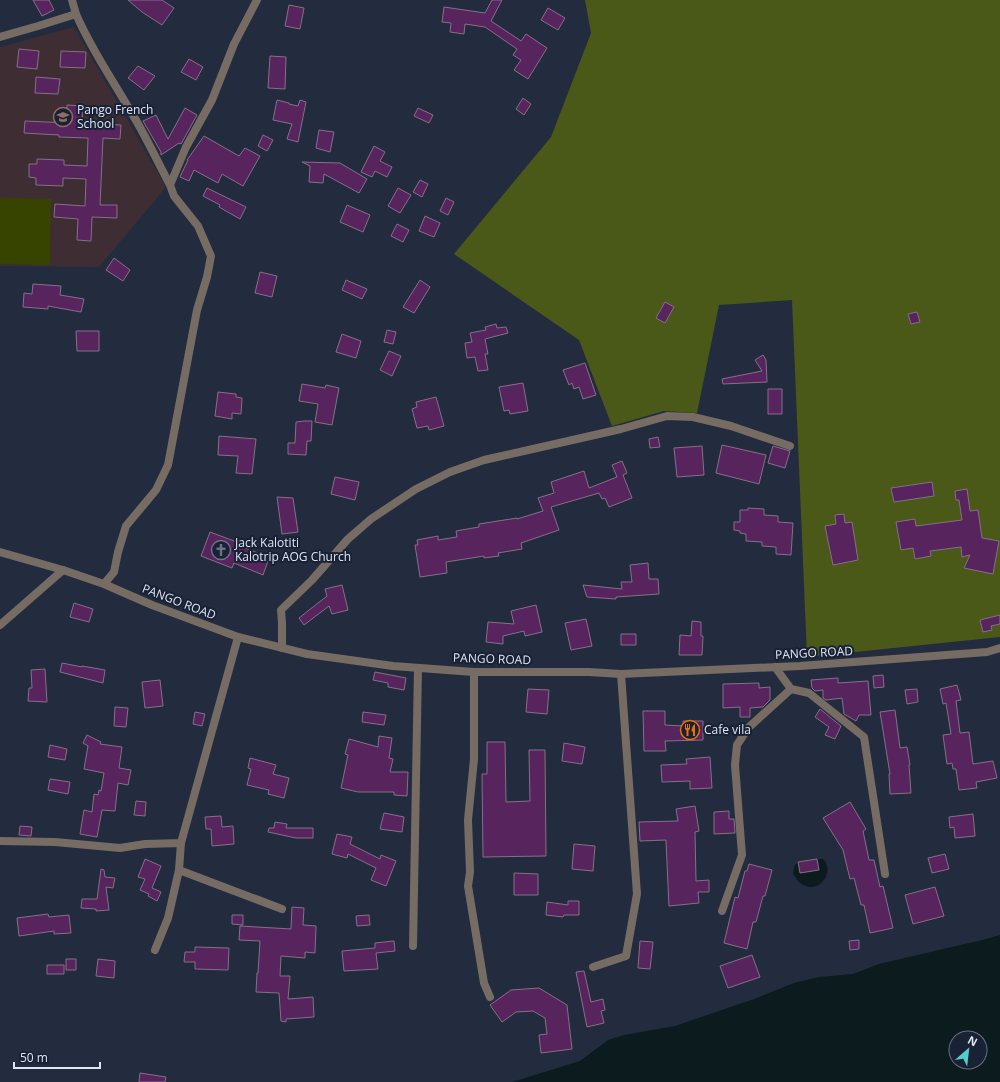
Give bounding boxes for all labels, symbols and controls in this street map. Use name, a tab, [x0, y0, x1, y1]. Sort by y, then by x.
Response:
place label: Pango French School	[77, 101, 153, 132]
school or university icon: Pango French School	[52, 106, 74, 128]
place label: Jack Kalotiti Kalotrip AOG Church	[234, 534, 351, 565]
church icon: Jack Kalotiti Kalotrip AOG Church	[210, 539, 232, 561]
street label: PANGO ROAD	[140, 580, 219, 623]
street label: PANGO ROAD	[775, 642, 853, 663]
street label: PANGO ROAD	[453, 649, 531, 668]
restaurant icon: Cafe vila	[679, 719, 701, 741]
place label: Cafe vila	[704, 721, 751, 738]
north arrow	[948, 1030, 988, 1070]
text: N	[965, 1032, 980, 1049]
scale bar	[14, 1044, 100, 1070]
text: 50 m	[20, 1049, 48, 1066]

